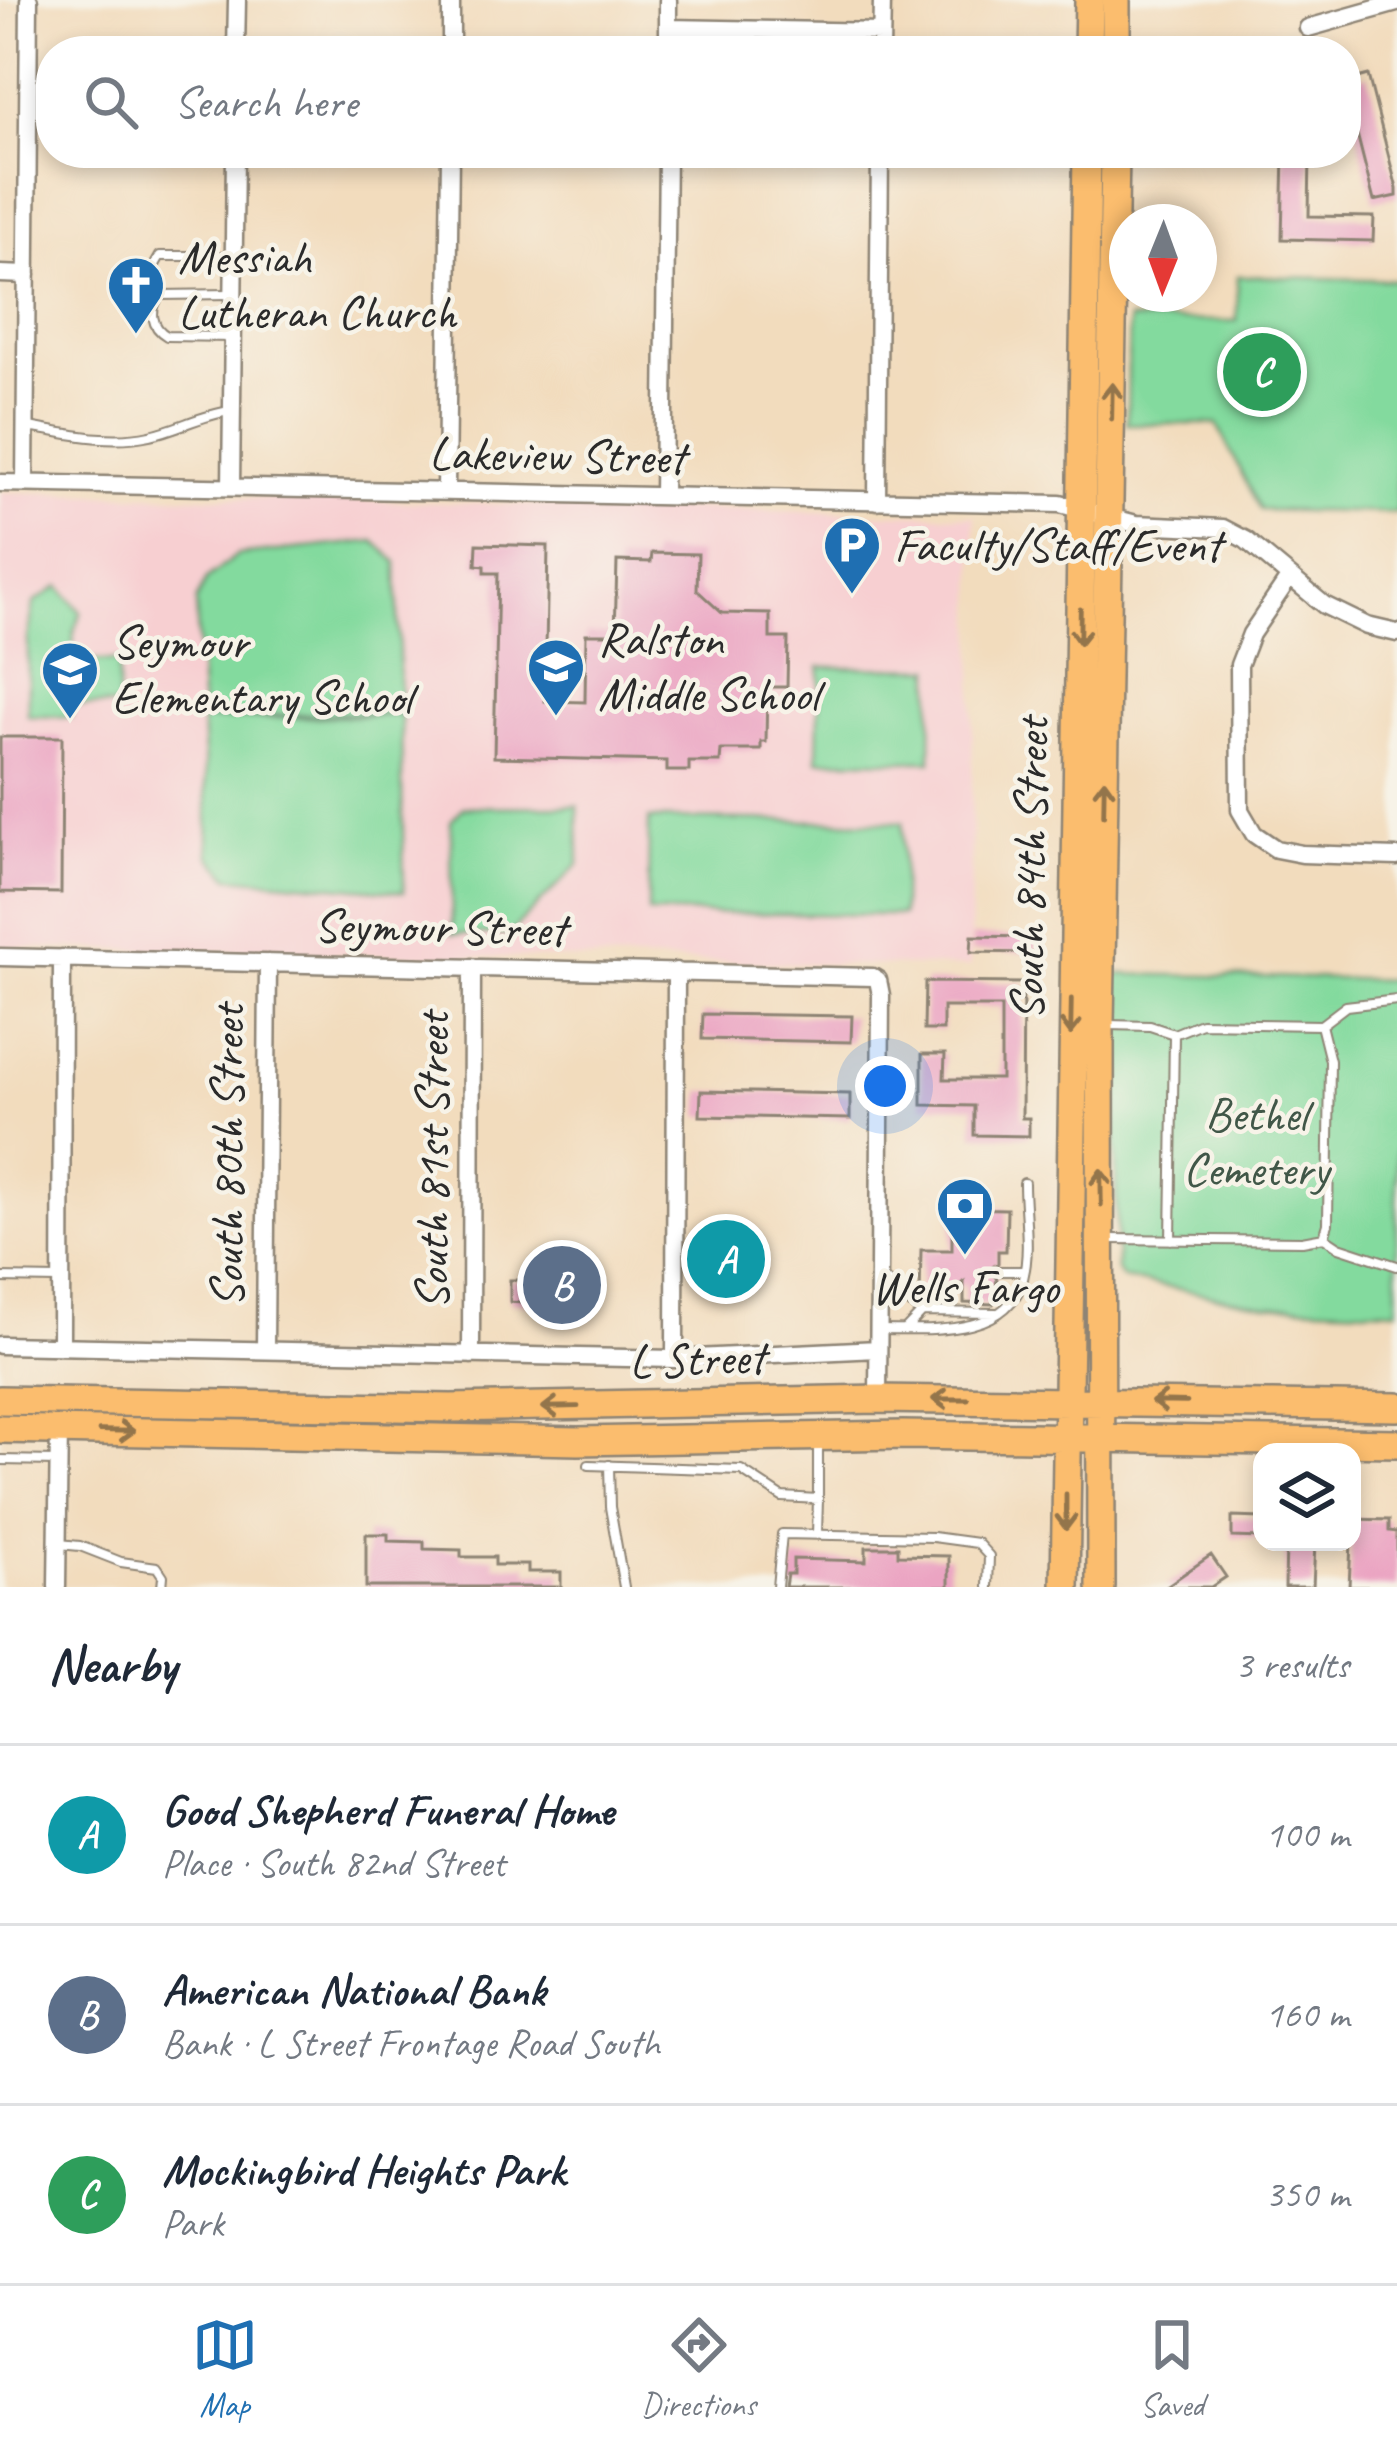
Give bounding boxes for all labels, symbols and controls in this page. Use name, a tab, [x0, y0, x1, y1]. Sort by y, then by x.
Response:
search box	[36, 36, 1361, 168]
icon: search	[78, 69, 144, 135]
text: Search here	[174, 74, 357, 131]
north arrow	[1109, 204, 1217, 312]
place label: Messiah Lutheran Church	[178, 227, 458, 342]
church icon: Messiah Lutheran Church	[105, 254, 167, 336]
pin: C	[1223, 327, 1301, 417]
one-way arrow	[1101, 382, 1123, 421]
street label: Lakeview Street	[428, 423, 692, 487]
parking icon: Faculty/Staff/Event	[821, 514, 883, 596]
place label: Faculty/Staff/Event	[894, 515, 1227, 575]
one-way arrow	[1068, 607, 1091, 646]
place label: Ralston Middle School	[598, 609, 826, 724]
place label: Seymour Elementary School	[112, 612, 420, 727]
school or university icon: Ralston Middle School	[525, 636, 587, 718]
school or university icon: Seymour Elementary School	[39, 639, 101, 721]
street label: South 84th Street	[996, 713, 1062, 1021]
one-way arrow	[1093, 778, 1116, 817]
street label: Seymour Street	[314, 895, 573, 959]
one-way arrow	[1060, 997, 1083, 1036]
street label: South 80th Street	[197, 1000, 257, 1307]
street label: South 81st Street	[402, 1008, 462, 1310]
your location	[855, 1056, 915, 1116]
park label: Bethel Cemetery	[1183, 1084, 1333, 1199]
one-way arrow	[1089, 1168, 1112, 1207]
bank icon: Wells Fargo	[934, 1175, 996, 1257]
pin: A	[687, 1214, 765, 1304]
pin: B	[523, 1240, 601, 1330]
place label: Wells Fargo	[872, 1257, 1060, 1317]
street label: L Street	[628, 1326, 772, 1391]
one-way arrow	[931, 1388, 970, 1410]
one-way arrow	[1150, 1391, 1189, 1414]
one-way arrow	[541, 1396, 580, 1419]
one-way arrow	[97, 1420, 136, 1443]
map controls	[1253, 1443, 1361, 1551]
button: layers	[1253, 1443, 1361, 1551]
one-way arrow	[1055, 1492, 1077, 1531]
text: Nearby	[48, 1633, 176, 1697]
text: 3 results	[1235, 1641, 1349, 1690]
text: Good Shepherd Funeral Home	[162, 1782, 614, 1839]
text: A	[77, 1810, 97, 1859]
text: 100 m	[1265, 1810, 1349, 1859]
text: Place · South 82nd Street	[162, 1839, 505, 1888]
text: American National Bank	[162, 1962, 545, 2019]
text: B	[77, 1990, 97, 2039]
text: 160 m	[1265, 1990, 1349, 2039]
text: Bank · L Street Frontage Road South	[162, 2019, 660, 2068]
text: Mockingbird Heights Park	[162, 2142, 565, 2199]
text: C	[78, 2170, 96, 2219]
text: 350 m	[1265, 2170, 1349, 2219]
text: Park	[162, 2199, 224, 2248]
tab: Map	[192, 2312, 258, 2426]
tab: Directions	[641, 2312, 756, 2426]
tab: Saved	[1139, 2312, 1205, 2426]

